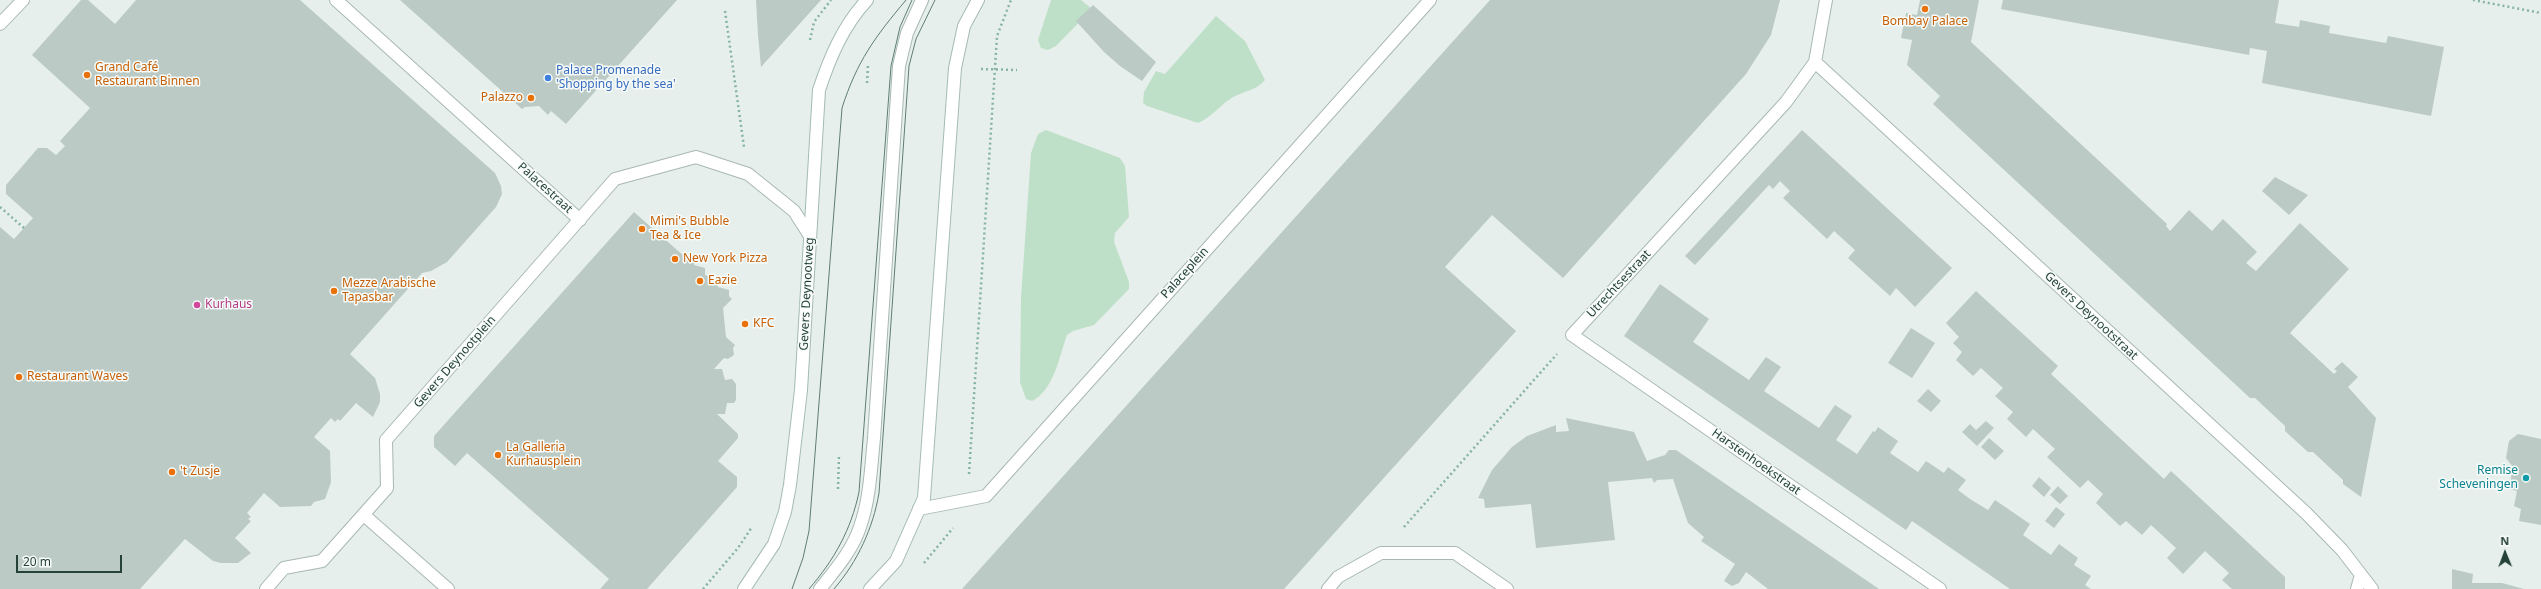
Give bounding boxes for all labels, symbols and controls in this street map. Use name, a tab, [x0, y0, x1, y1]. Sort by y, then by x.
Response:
marker: Bombay Palace	[1920, 4, 1930, 14]
place label: Bombay Palace	[1882, 15, 1968, 29]
place label: Grand Café Restaurant Binnen	[95, 61, 200, 89]
place label: Palace Promenade 'Shopping by the sea'	[556, 64, 676, 92]
marker: Grand Café Restaurant Binnen	[82, 70, 92, 80]
marker: Palace Promenade 'Shopping by the sea'	[543, 73, 553, 83]
place label: Palazzo	[481, 91, 523, 105]
marker: Palazzo	[526, 93, 536, 103]
street label: Palacestraat	[515, 160, 575, 216]
place label: Mimi's Bubble Tea & Ice	[650, 215, 729, 243]
marker: Mimi's Bubble Tea & Ice	[637, 224, 647, 234]
street label: Gevers Deynootweg	[797, 237, 817, 351]
street label: Palaceplein	[1158, 244, 1212, 302]
street label: Utrechtsestraat	[1584, 247, 1654, 321]
place label: New York Pizza	[683, 252, 768, 266]
marker: New York Pizza	[670, 254, 680, 264]
street label: Gevers Deynootstraat	[2041, 269, 2141, 363]
place label: Eazie	[708, 274, 737, 288]
marker: Eazie	[695, 276, 705, 286]
place label: Mezze Arabische Tapasbar	[342, 277, 436, 305]
marker: Mezze Arabische Tapasbar	[329, 286, 339, 296]
place label: Kurhaus	[205, 298, 252, 312]
marker: Kurhaus	[192, 300, 202, 310]
street label: Gevers Deynootplein	[411, 313, 499, 411]
place label: KFC	[753, 317, 774, 331]
marker: KFC	[740, 319, 750, 329]
place label: Restaurant Waves	[27, 370, 128, 384]
marker: Restaurant Waves	[14, 372, 24, 382]
street label: Harstenhoekstraat	[1709, 426, 1803, 498]
place label: La Galleria Kurhausplein	[506, 441, 581, 469]
marker: La Galleria Kurhausplein	[493, 450, 503, 460]
place label: Remise Scheveningen	[2439, 464, 2518, 492]
place label: 't Zusje	[180, 465, 220, 479]
marker: 't Zusje	[167, 467, 177, 477]
marker: Remise Scheveningen	[2521, 473, 2531, 483]
north arrow	[2485, 533, 2525, 573]
text: N	[2500, 533, 2509, 548]
scale bar	[18, 547, 124, 573]
text: 20 m	[23, 553, 51, 570]

